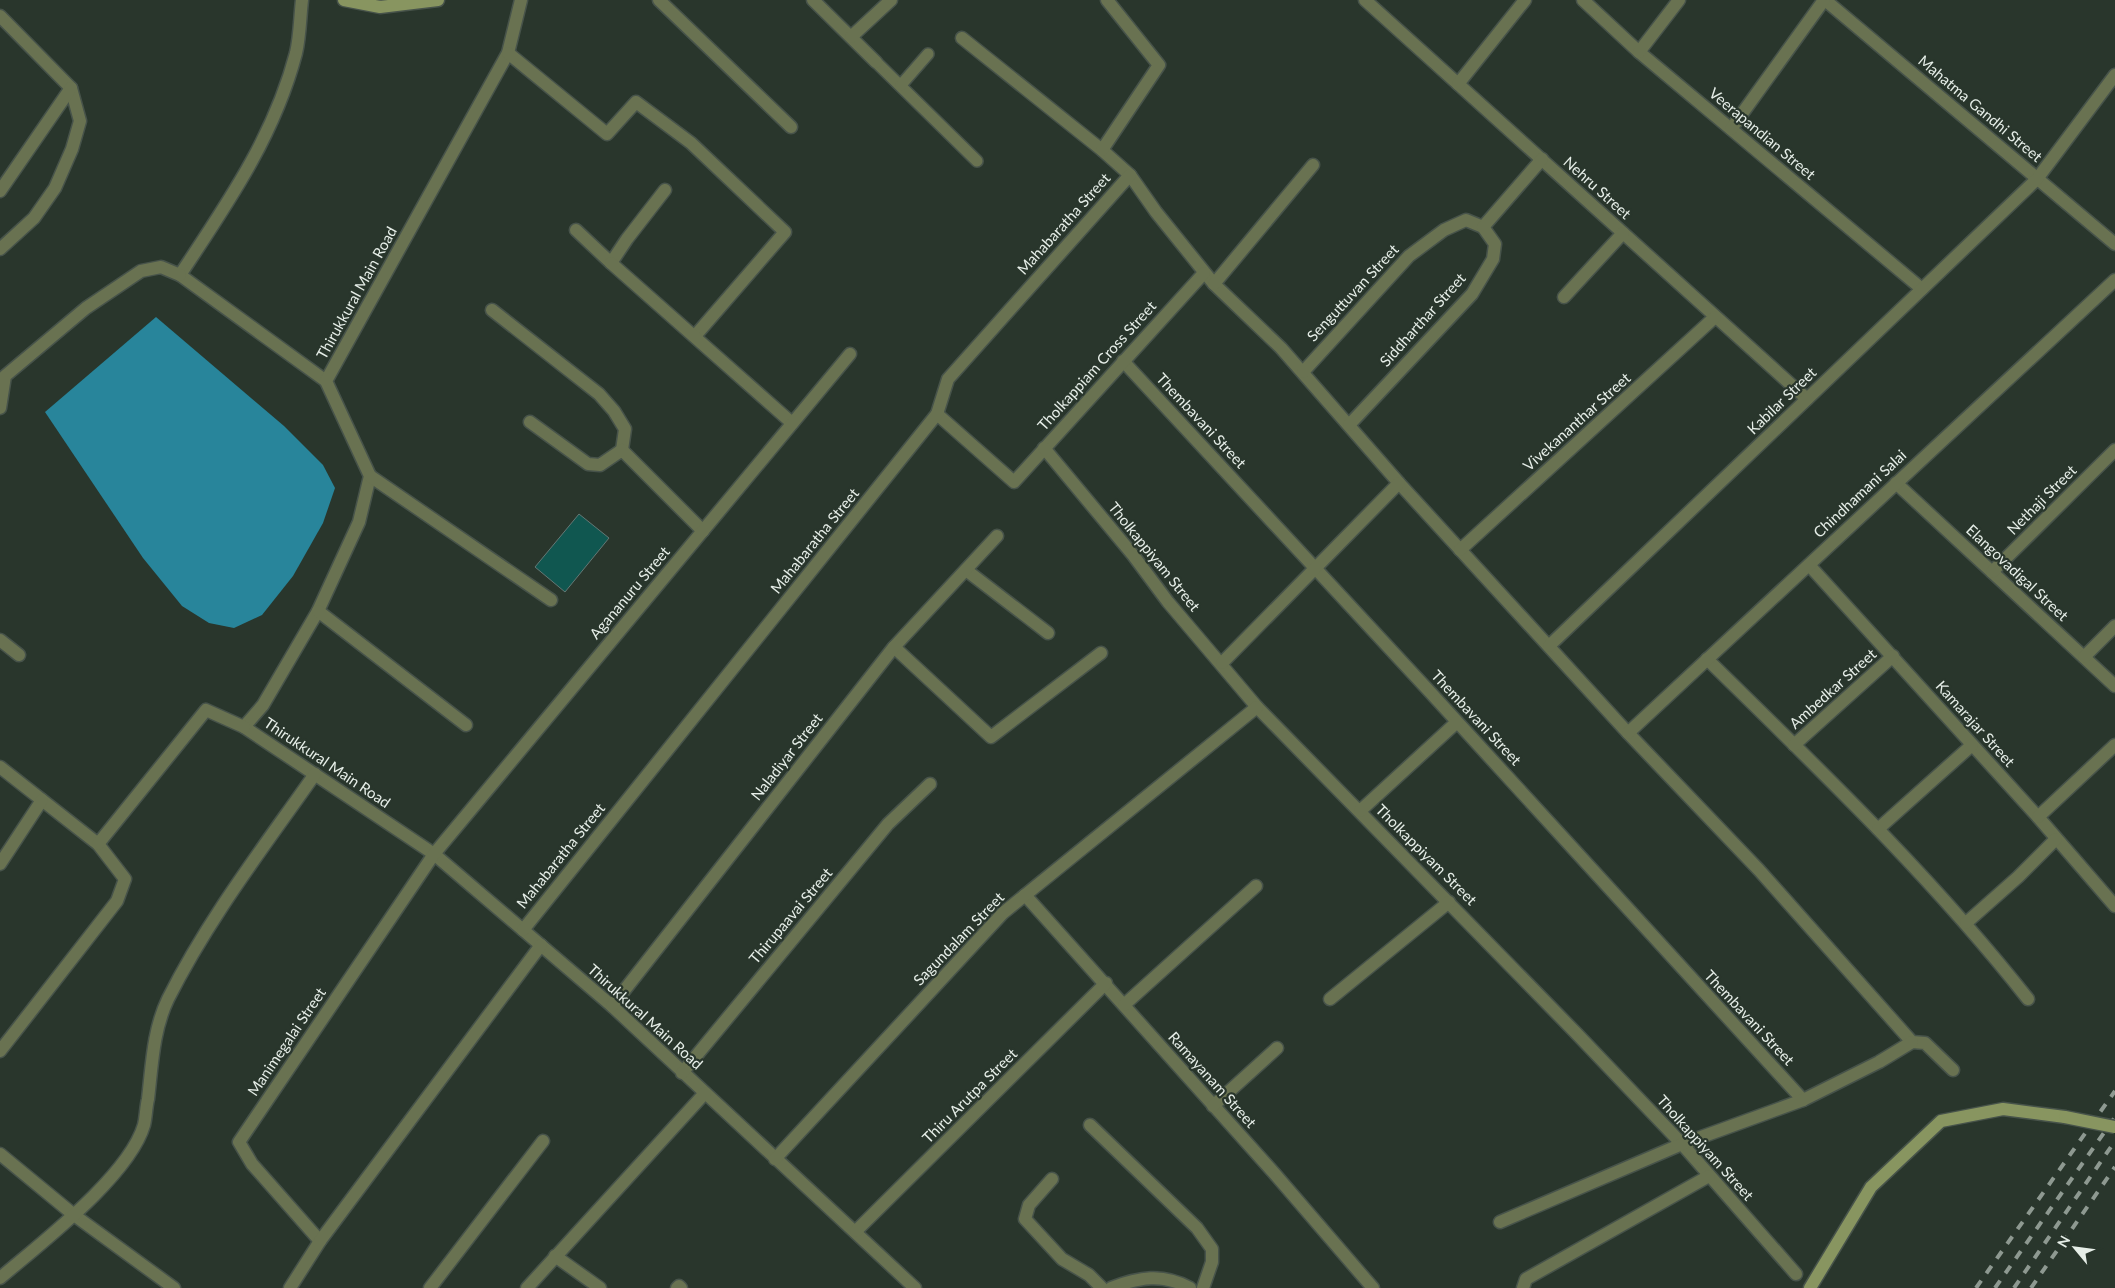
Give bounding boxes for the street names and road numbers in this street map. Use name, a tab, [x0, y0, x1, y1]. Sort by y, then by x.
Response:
street label: Mahatma Gandhi Street	[1915, 51, 2047, 166]
street label: Veerapandian Street	[1706, 84, 1820, 183]
street label: Nehru Street	[1560, 152, 1636, 223]
street label: Mahabaratha Street	[1013, 169, 1114, 278]
street label: Thirukkural Main Road	[312, 223, 400, 362]
street label: Senguttuvan Street	[1303, 240, 1402, 344]
street label: Siddharthar Street	[1376, 268, 1469, 370]
street label: Tholkappiam Cross Street	[1033, 296, 1160, 434]
street label: Kabilar Street	[1743, 363, 1820, 438]
street label: Vivekananthar Street	[1519, 368, 1634, 474]
street label: Thembavani Street	[1153, 369, 1251, 472]
street label: Chindhamani Salai	[1809, 446, 1909, 541]
street label: Nethaji Street	[2003, 460, 2080, 538]
street label: Mahabaratha Street	[766, 484, 863, 597]
street label: Tholkappiyam Street	[1105, 498, 1205, 615]
street label: Elangovadigal Street	[1963, 520, 2073, 625]
street label: Agananuru Street	[585, 542, 674, 642]
street label: Ambedkar Street	[1785, 644, 1880, 732]
street label: Thembavani Street	[1428, 666, 1526, 769]
street label: Kamarajar Street	[1932, 677, 2019, 770]
street label: Naladiyar Street	[747, 709, 826, 803]
street label: Thirukkural Main Road	[261, 713, 394, 811]
street label: Mahabaratha Street	[512, 799, 609, 912]
street label: Tholkappiyam Street	[1372, 800, 1481, 909]
street label: Thirupaavai Street	[745, 863, 836, 967]
street label: Sagundalam Street	[909, 888, 1008, 989]
street label: Thirukkural Main Road	[584, 960, 707, 1073]
street label: Thembavani Street	[1701, 966, 1799, 1069]
street label: Manimegalai Street	[243, 983, 329, 1099]
street label: Ramayanam Street	[1165, 1028, 1261, 1131]
street label: Thiru Arutpa Street	[918, 1044, 1021, 1146]
street label: Tholkappiyam Street	[1654, 1091, 1758, 1204]

